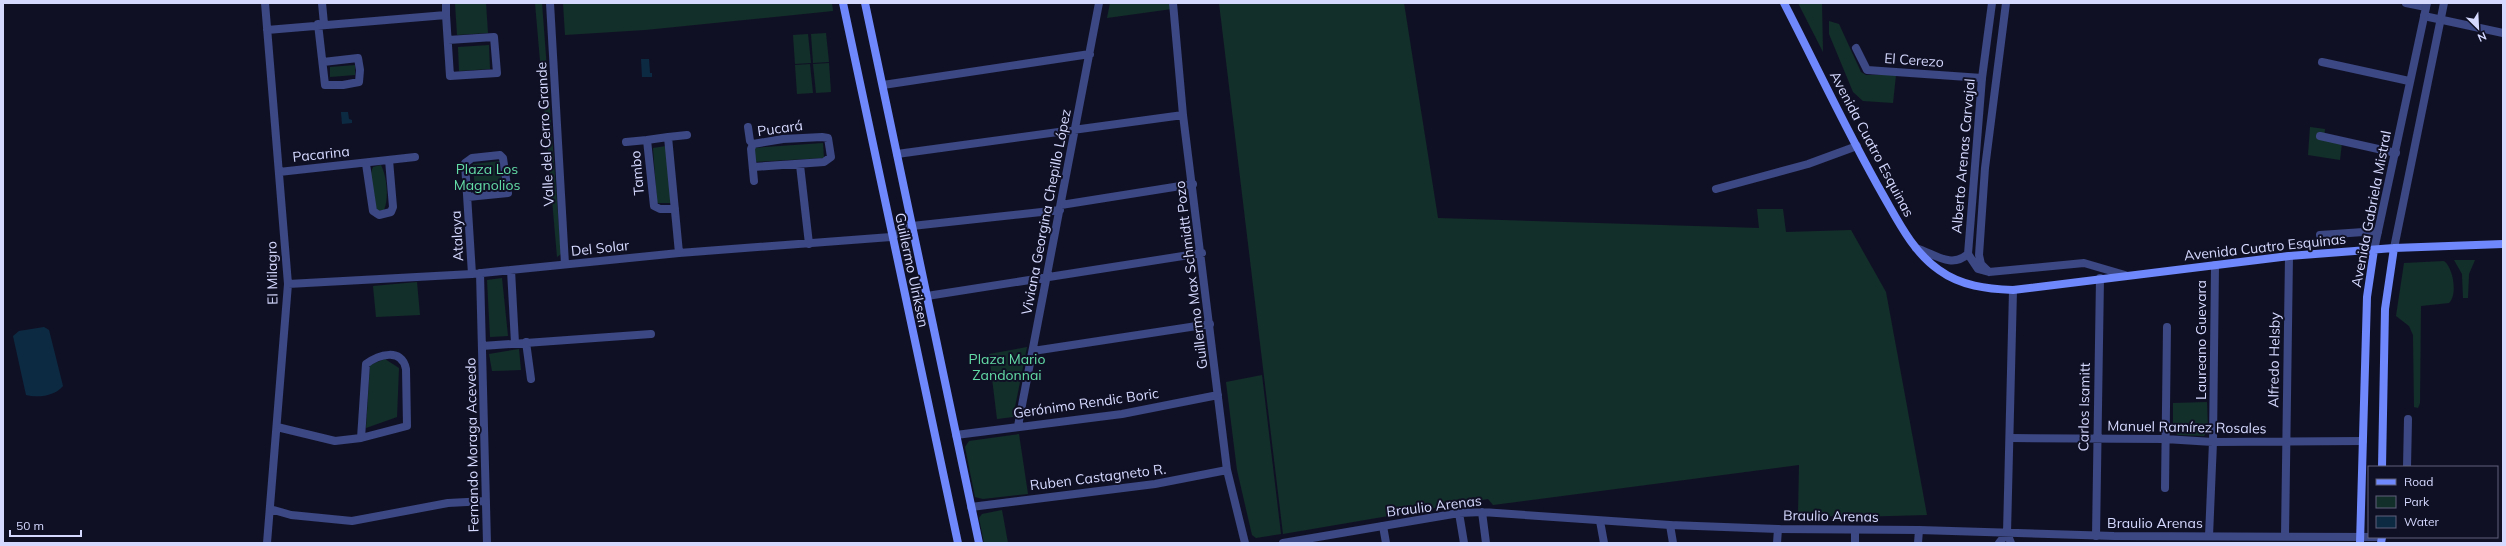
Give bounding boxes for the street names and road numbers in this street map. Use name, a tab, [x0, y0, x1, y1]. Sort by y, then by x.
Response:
street label: El Cerezo	[1884, 49, 1944, 71]
street label: Valle del Cerro Grande	[532, 61, 558, 207]
street label: Avenida Cuatro Esquinas	[1826, 68, 1918, 220]
street label: Alberto Arenas Carvajal	[1947, 78, 1979, 234]
street label: Viviana Georgina Chepillo López	[1017, 107, 1075, 317]
street label: Pucará	[756, 116, 804, 140]
street label: Avenida Gabriela Mistral	[2347, 129, 2395, 289]
street label: Pacarina	[291, 142, 351, 166]
street label: Tambo	[626, 150, 648, 196]
street label: Guillermo Max Schmidtt Pozo	[1171, 180, 1211, 370]
street label: Atalaya	[447, 210, 467, 262]
street label: Guillermo Ulriksen	[891, 211, 933, 329]
street label: Avenida Cuatro Esquinas	[2183, 230, 2347, 264]
street label: Del Solar	[570, 236, 631, 260]
street label: El Milagro	[262, 241, 282, 305]
street label: Laureano Guevara	[2192, 280, 2210, 400]
street label: Alfredo Helsby	[2264, 312, 2284, 408]
street label: Fernando Moraga Acevedo	[461, 357, 483, 533]
street label: Carlos Isamitt	[2074, 362, 2094, 452]
street label: Gerónimo Rendic Boric	[1012, 384, 1160, 422]
street label: Manuel Ramírez Rosales	[2107, 417, 2267, 437]
street label: Ruben Castagneto R.	[1029, 460, 1167, 494]
street label: Braulio Arenas	[1385, 491, 1483, 521]
street label: Braulio Arenas	[1783, 506, 1879, 526]
street label: Braulio Arenas	[2107, 514, 2203, 532]

